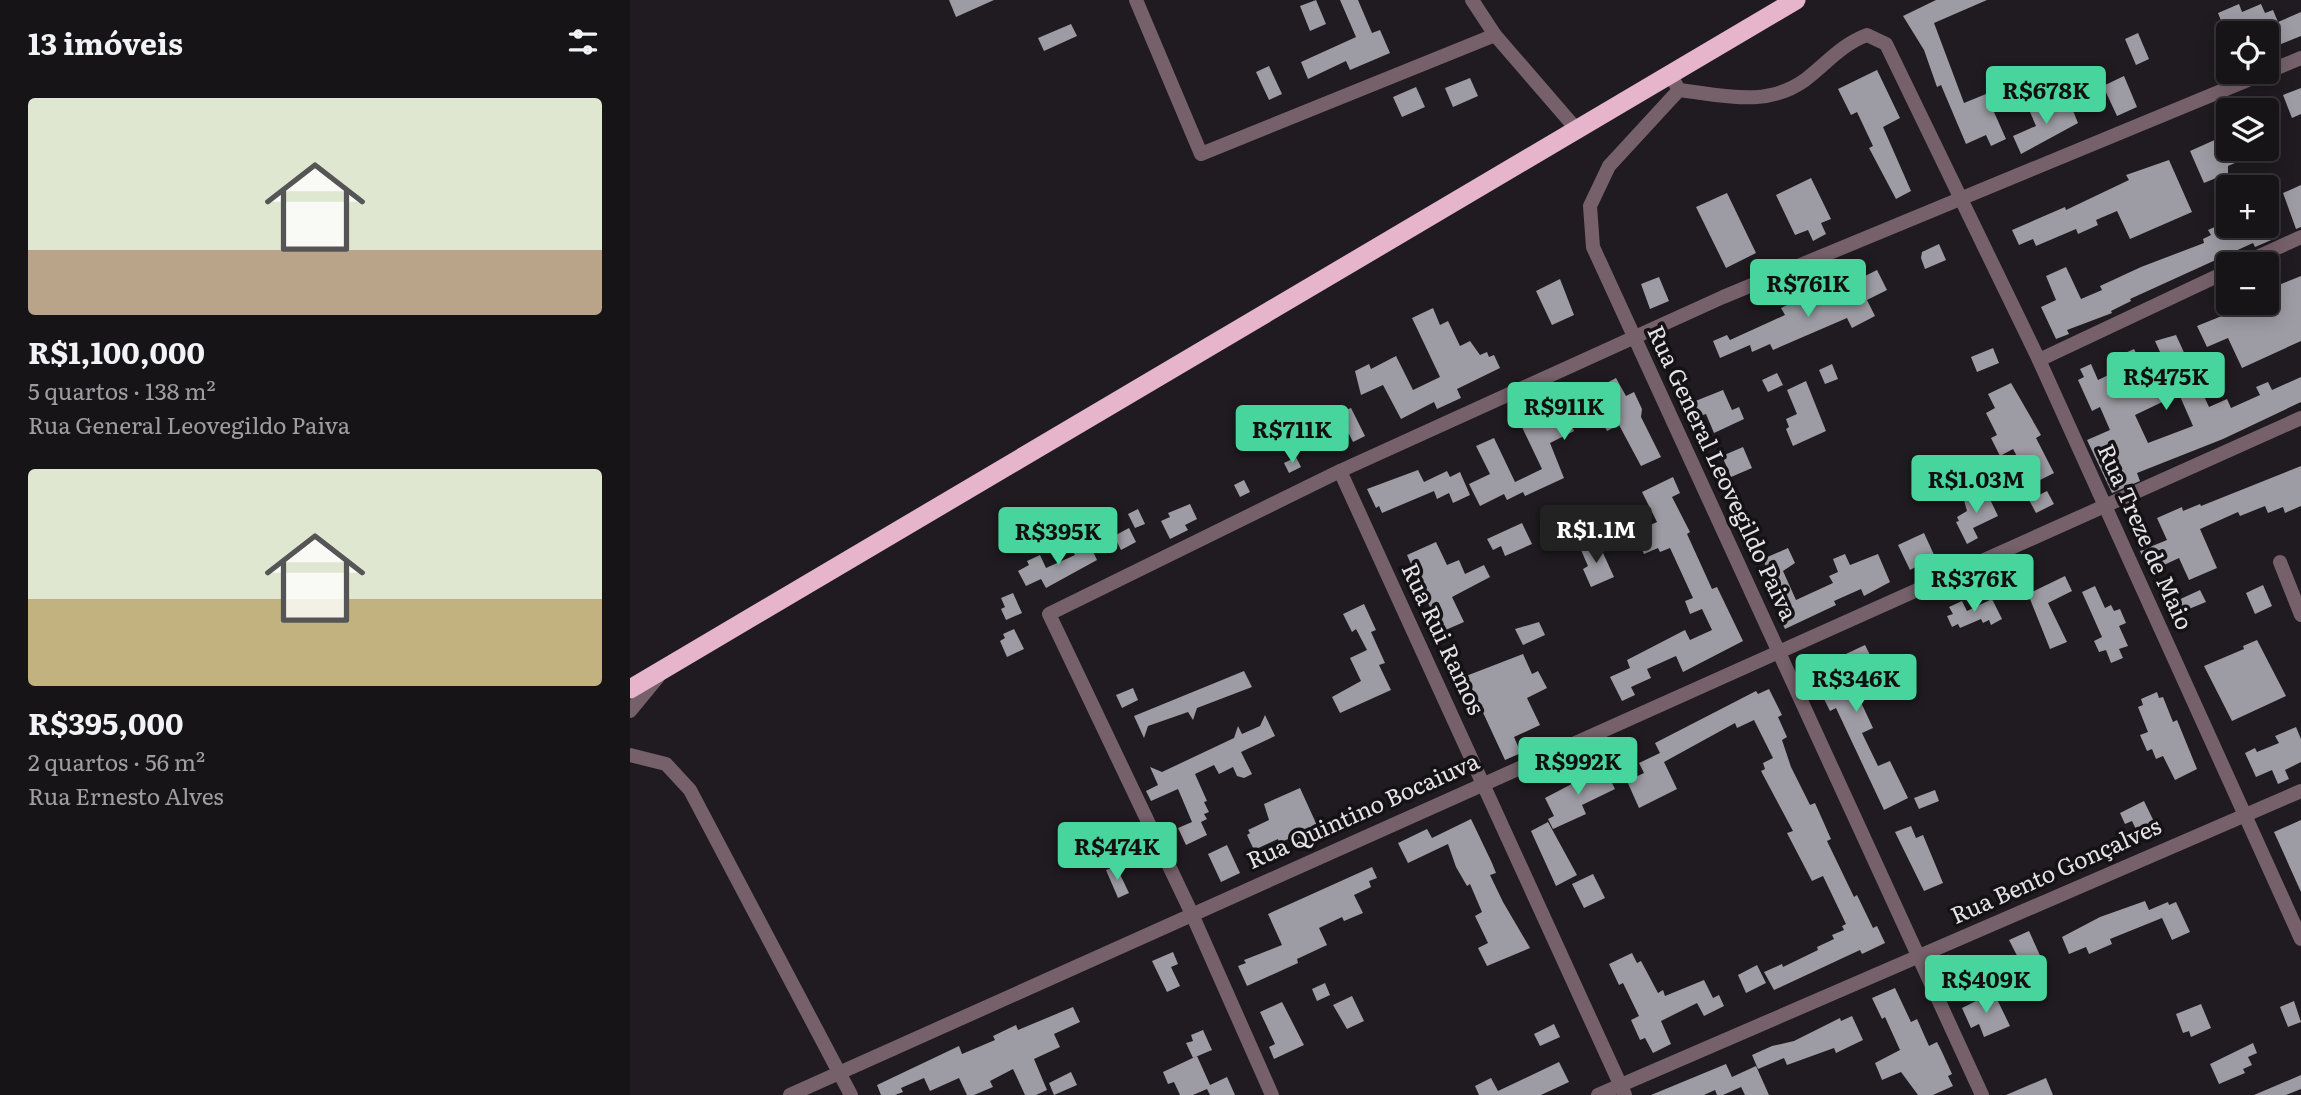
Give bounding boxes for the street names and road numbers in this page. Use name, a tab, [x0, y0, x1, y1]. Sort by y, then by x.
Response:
street label: Rua General Leovegildo Paiva	[1640, 319, 1808, 626]
street label: Rua Treze de Maio	[2091, 438, 2203, 635]
street label: Rua Rui Ramos	[1395, 557, 1495, 720]
street label: Rua Quintino Bocaiuva	[1240, 742, 1484, 876]
street label: Rua Bento Gonçalves	[1944, 807, 2166, 931]

